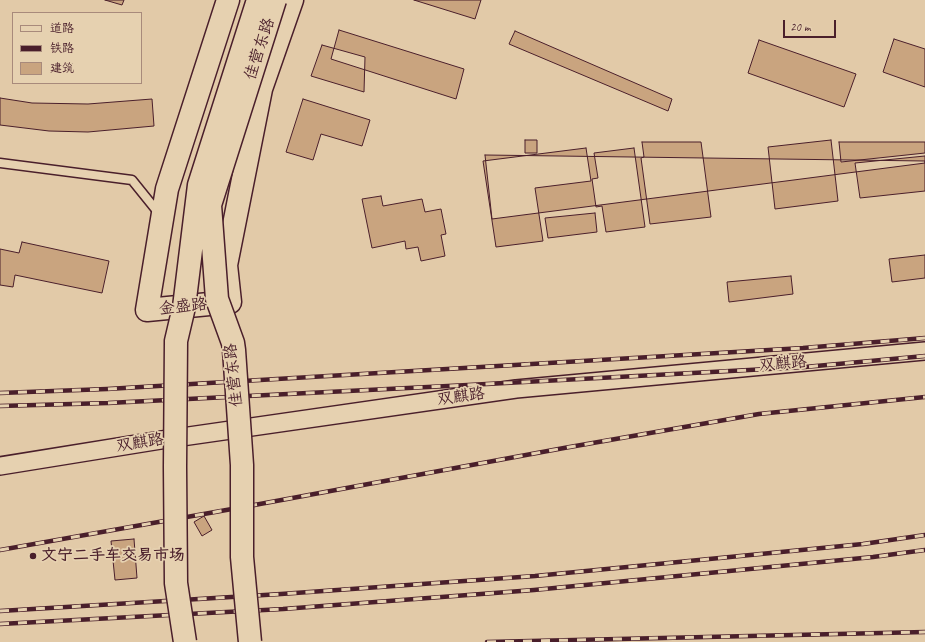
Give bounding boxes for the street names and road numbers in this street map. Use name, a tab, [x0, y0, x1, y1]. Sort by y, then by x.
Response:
street label: 佳营东路	[241, 16, 279, 82]
street label: 金盛路	[158, 295, 208, 319]
street label: 佳营东路	[221, 342, 247, 408]
street label: 双麒路	[758, 352, 808, 376]
street label: 双麒路	[436, 384, 486, 410]
street label: 双麒路	[115, 430, 165, 456]

